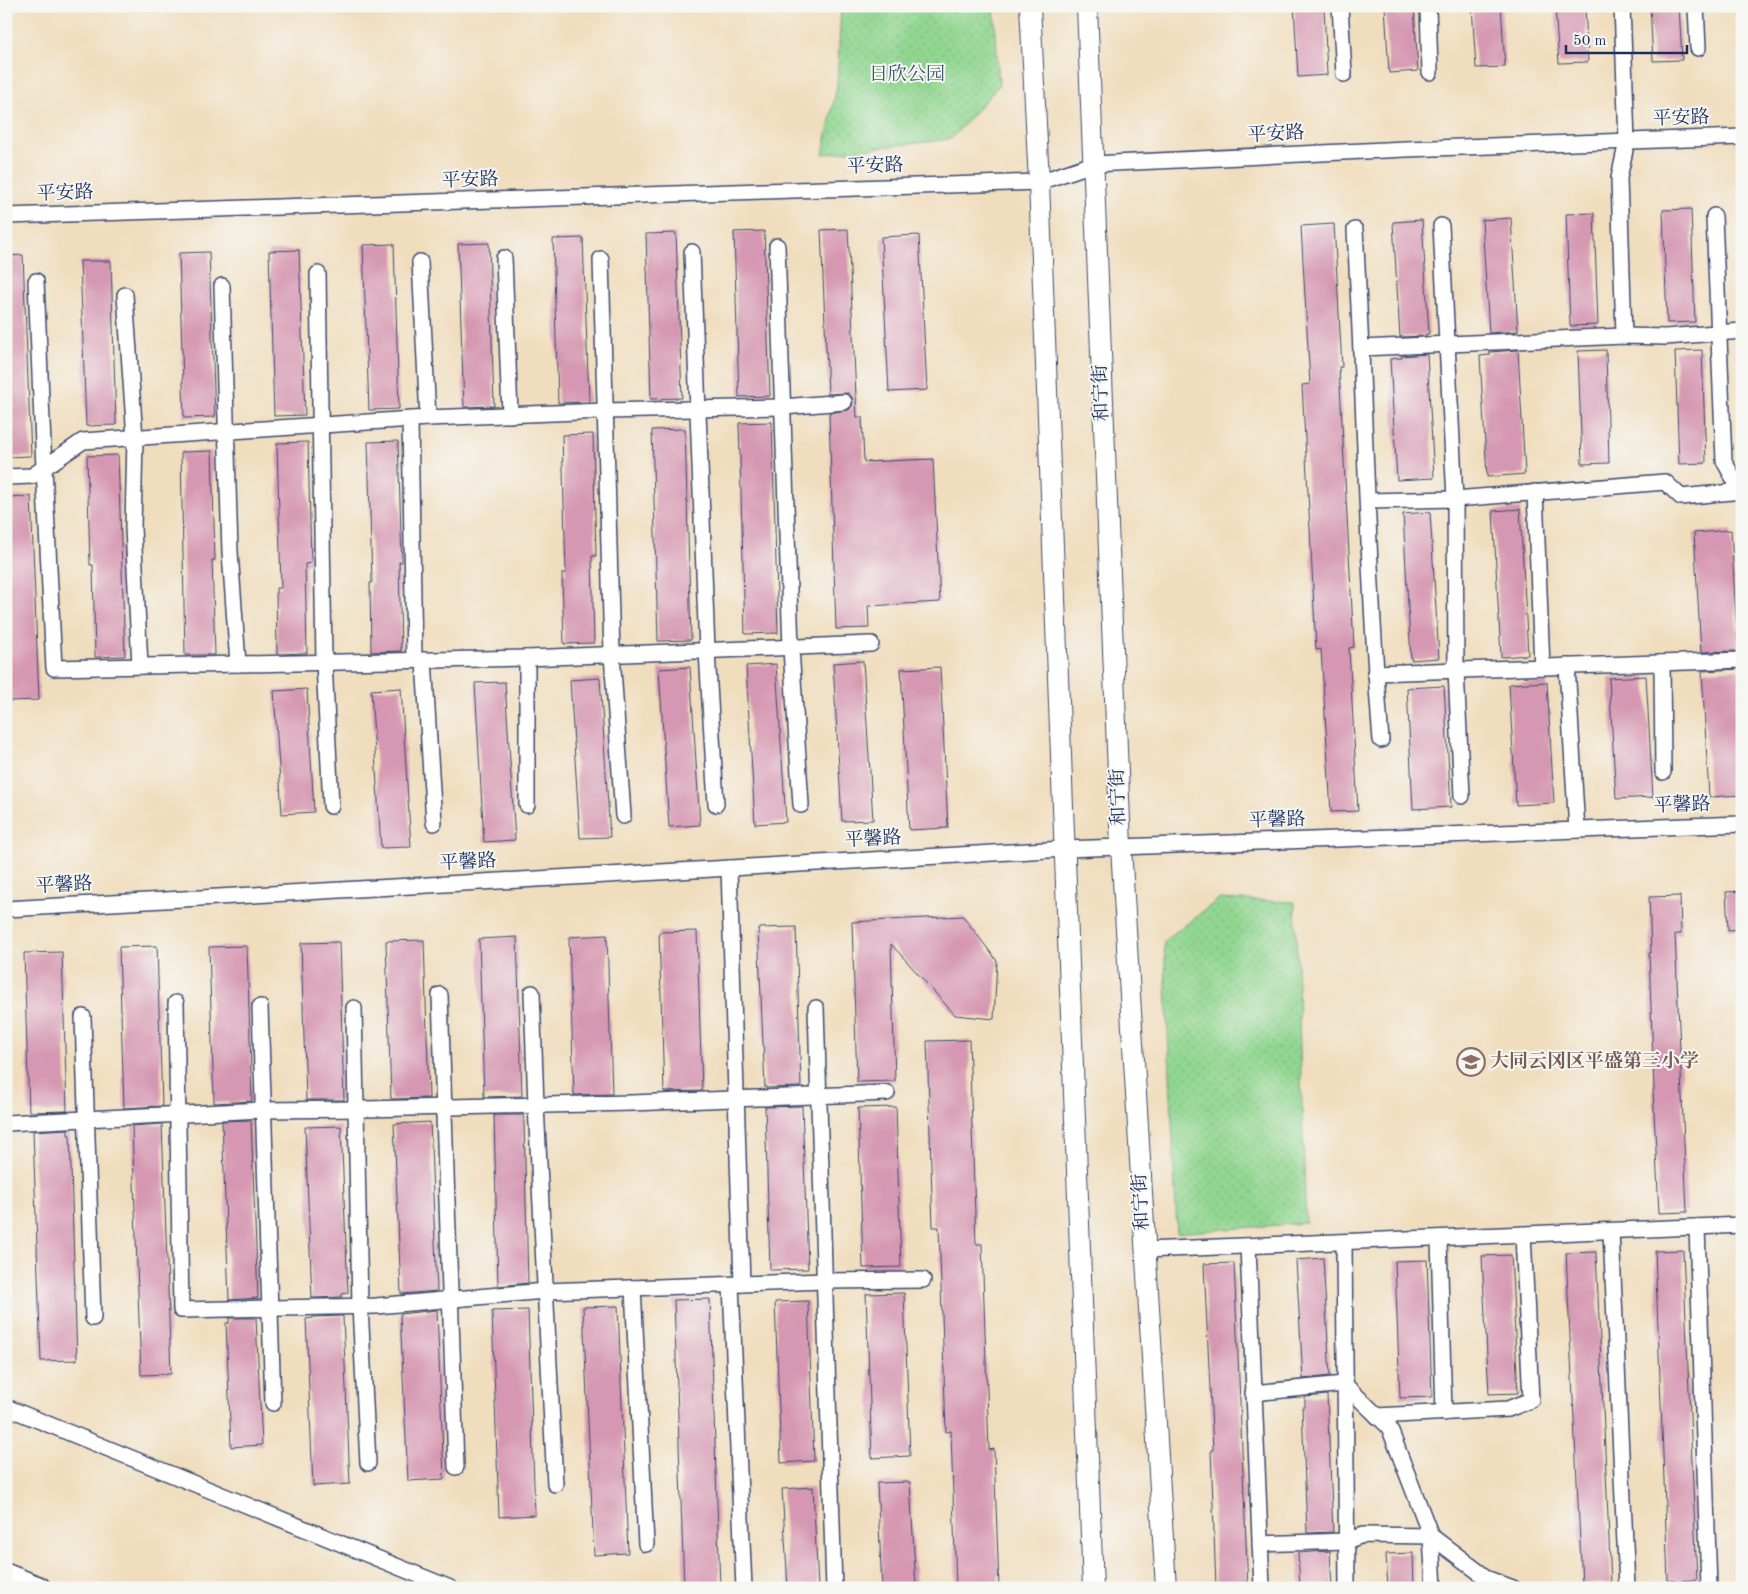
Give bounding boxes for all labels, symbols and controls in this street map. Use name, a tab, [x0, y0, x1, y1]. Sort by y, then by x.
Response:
scale bar	[1566, 22, 1687, 54]
text: 50 m	[1573, 34, 1607, 49]
park label: 日欣公园	[869, 64, 945, 85]
street label: 平安路	[1652, 106, 1710, 129]
street label: 平安路	[1247, 121, 1305, 146]
street label: 平安路	[846, 154, 904, 177]
street label: 平安路	[441, 168, 499, 191]
street label: 平安路	[36, 181, 94, 204]
street label: 和宁街	[1090, 364, 1112, 422]
street label: 和宁街	[1107, 768, 1129, 826]
street label: 平馨路	[1653, 792, 1711, 816]
street label: 平馨路	[1248, 807, 1306, 831]
street label: 平馨路	[844, 825, 902, 851]
street label: 平馨路	[439, 848, 497, 874]
street label: 平馨路	[35, 871, 93, 897]
school or university icon: 大同云冈区平盛第三小学	[1456, 1047, 1486, 1077]
place label: 大同云冈区平盛第三小学	[1490, 1050, 1699, 1072]
street label: 和宁街	[1129, 1173, 1153, 1231]

